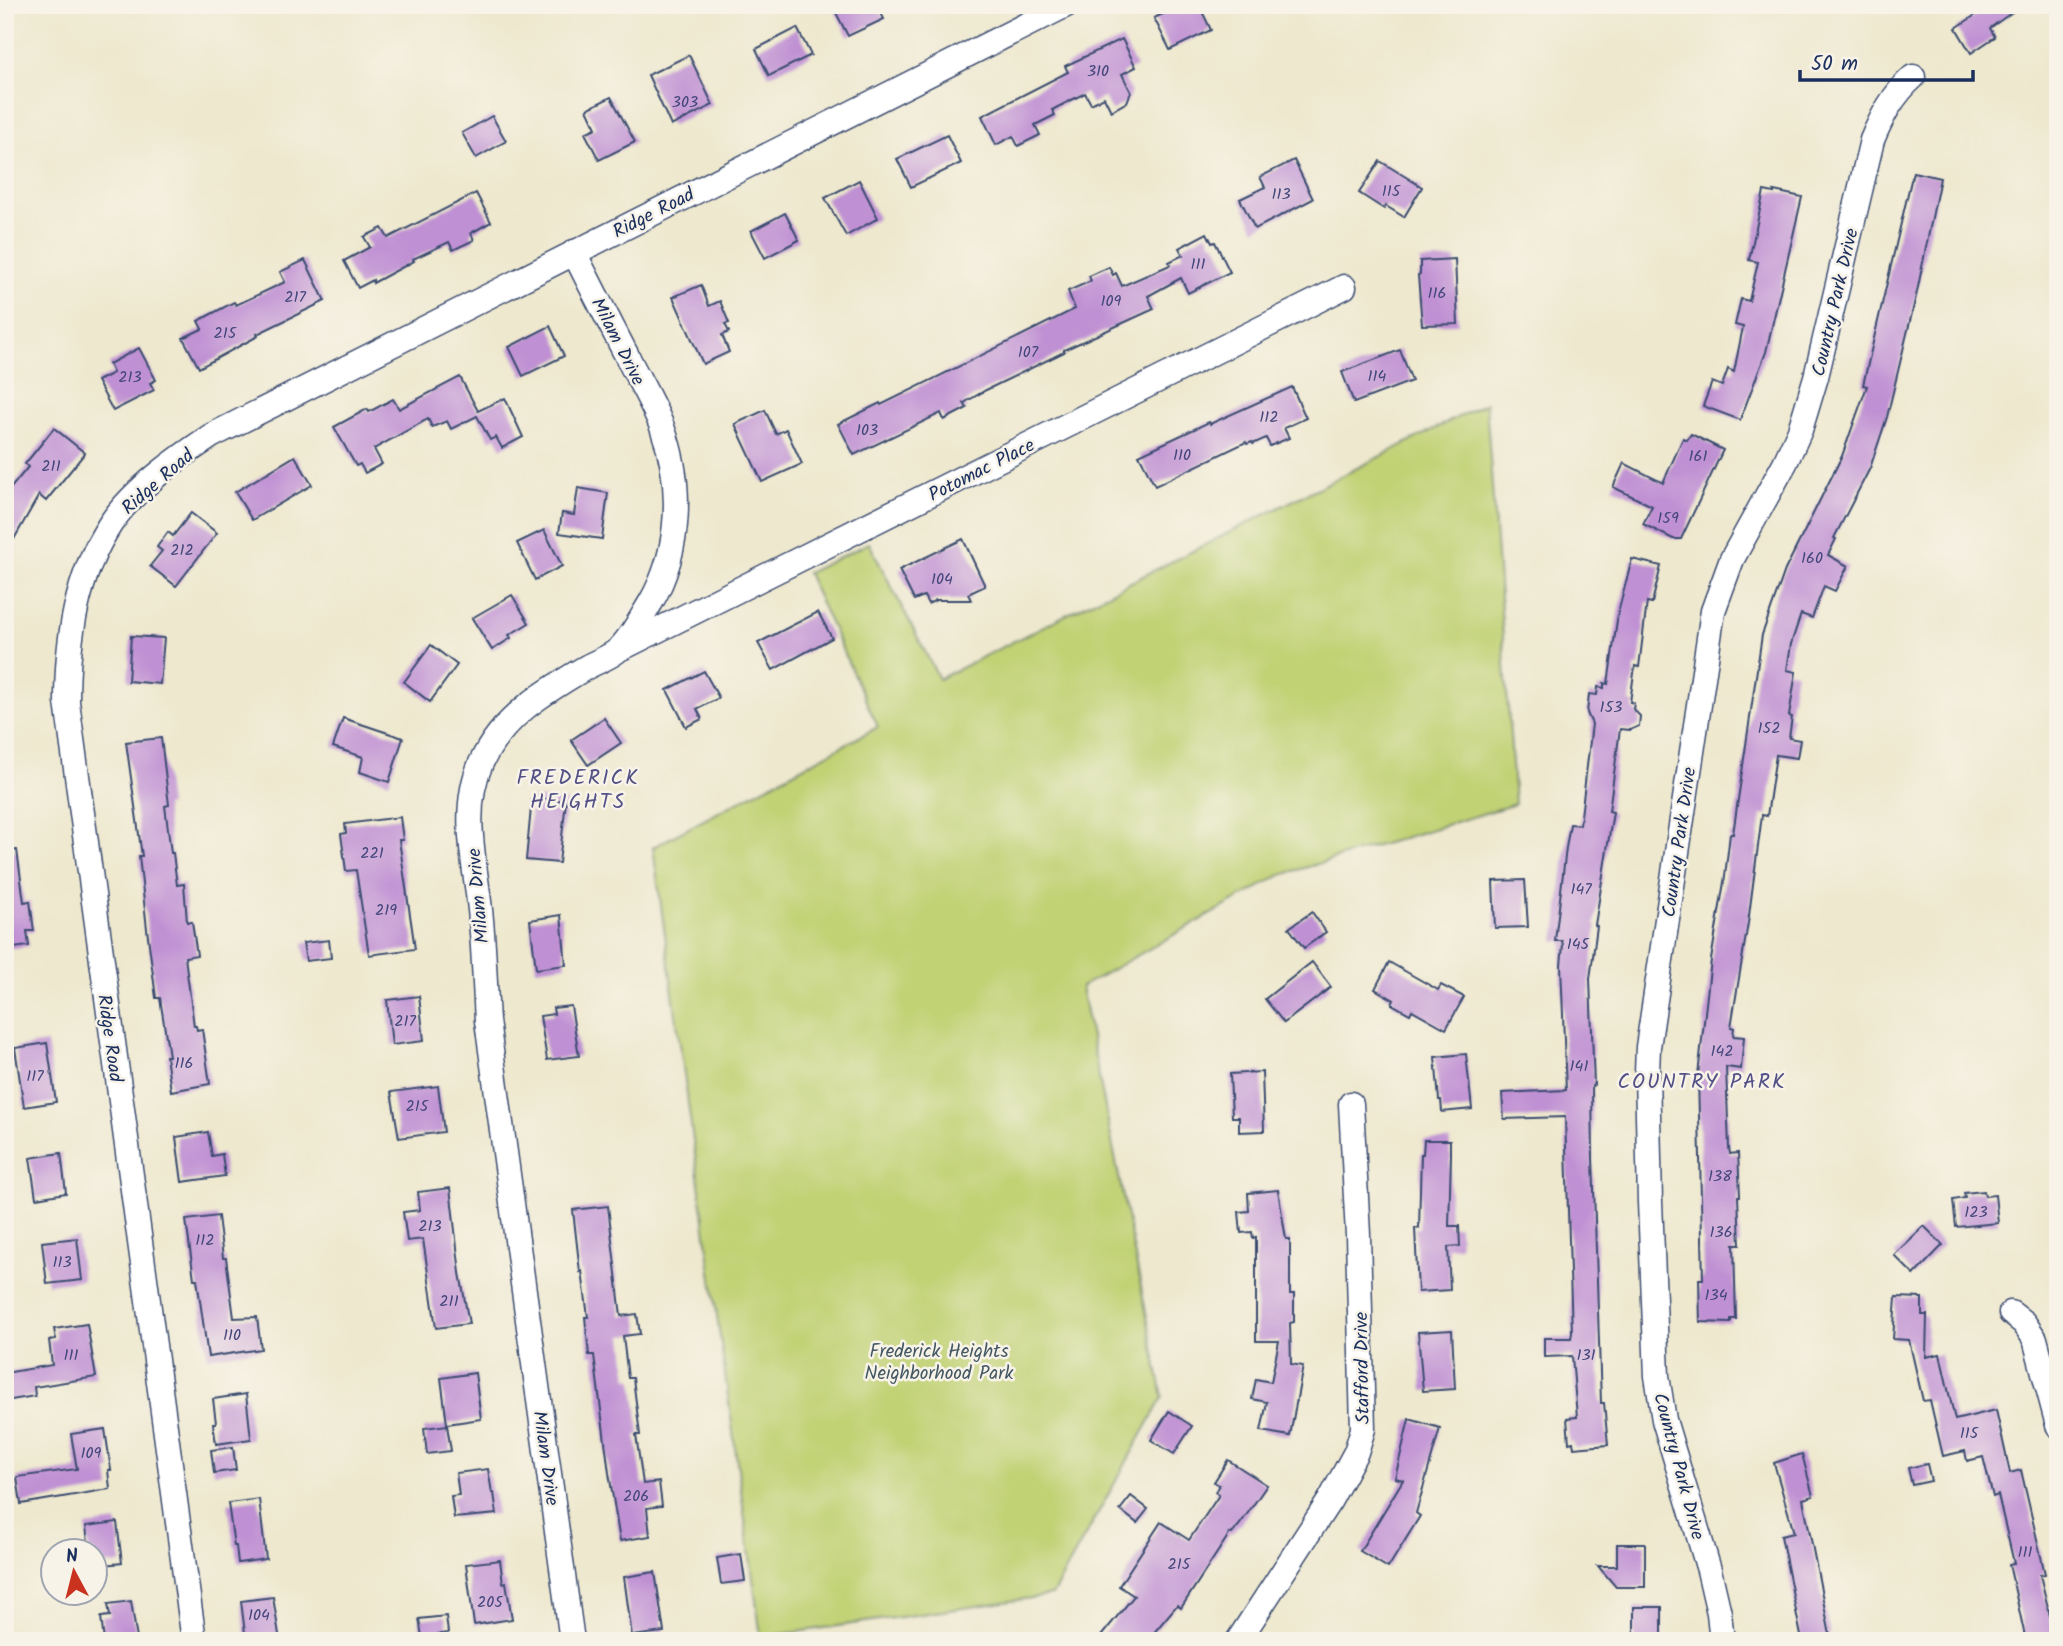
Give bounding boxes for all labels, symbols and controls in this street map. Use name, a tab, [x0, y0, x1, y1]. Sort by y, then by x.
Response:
scale bar	[1800, 38, 1974, 82]
text: 50 m	[1811, 48, 1858, 81]
house number: 310	[1087, 59, 1109, 84]
house number: 303	[672, 90, 698, 115]
house number: 115	[1382, 179, 1402, 204]
street label: Ridge Road	[608, 180, 701, 247]
house number: 113	[1271, 182, 1291, 207]
street label: Country Park Drive	[1804, 225, 1868, 379]
house number: 111	[1190, 252, 1206, 277]
house number: 116	[1428, 281, 1446, 306]
house number: 217	[284, 285, 306, 310]
house number: 109	[1101, 289, 1122, 314]
street label: Milam Drive	[582, 293, 652, 392]
house number: 215	[214, 321, 238, 346]
house number: 107	[1018, 340, 1039, 365]
house number: 114	[1368, 364, 1387, 389]
house number: 213	[118, 365, 142, 390]
house number: 112	[1259, 405, 1279, 430]
house number: 103	[856, 418, 878, 443]
street label: Potomac Place	[923, 431, 1041, 510]
street label: Ridge Road	[115, 442, 202, 523]
house number: 110	[1173, 443, 1191, 468]
house number: 161	[1689, 444, 1707, 469]
house number: 211	[41, 454, 61, 479]
house number: 159	[1657, 506, 1679, 531]
house number: 212	[170, 538, 194, 563]
house number: 160	[1801, 546, 1823, 571]
house number: 104	[931, 567, 953, 592]
house number: 153	[1600, 695, 1622, 720]
house number: 152	[1758, 716, 1780, 741]
district label: FREDERICK HEIGHTS	[516, 762, 640, 819]
street label: Country Park Drive	[1655, 765, 1705, 919]
house number: 221	[360, 841, 384, 866]
street label: Milam Drive	[460, 847, 498, 945]
house number: 147	[1570, 877, 1592, 902]
house number: 219	[375, 898, 397, 923]
house number: 145	[1567, 932, 1591, 957]
street label: Ridge Road	[88, 992, 130, 1085]
house number: 217	[394, 1009, 416, 1034]
house number: 142	[1710, 1039, 1734, 1064]
house number: 116	[175, 1051, 193, 1076]
house number: 141	[1570, 1054, 1588, 1079]
house number: 117	[26, 1064, 44, 1089]
district label: COUNTRY PARK	[1617, 1066, 1787, 1099]
house number: 215	[406, 1094, 430, 1119]
house number: 138	[1708, 1164, 1732, 1189]
house number: 123	[1964, 1200, 1988, 1225]
house number: 213	[418, 1214, 442, 1239]
house number: 136	[1709, 1220, 1733, 1245]
house number: 112	[195, 1228, 215, 1253]
house number: 113	[52, 1250, 72, 1275]
house number: 134	[1705, 1283, 1728, 1308]
house number: 211	[439, 1289, 459, 1314]
street label: Stafford Drive	[1347, 1311, 1379, 1424]
house number: 110	[223, 1323, 241, 1348]
park label: Frederick Heights Neighborhood Park	[865, 1337, 1014, 1389]
house number: 111	[63, 1343, 79, 1368]
house number: 131	[1576, 1343, 1596, 1368]
street label: Country Park Drive	[1644, 1390, 1712, 1544]
street label: Milam Drive	[524, 1409, 567, 1508]
house number: 115	[1960, 1421, 1980, 1446]
house number: 109	[81, 1441, 102, 1466]
house number: 206	[623, 1484, 649, 1509]
north arrow	[38, 1538, 108, 1608]
house number: 111	[2017, 1540, 2033, 1565]
text: N	[64, 1541, 80, 1573]
house number: 215	[1168, 1552, 1192, 1577]
house number: 205	[477, 1590, 504, 1615]
house number: 104	[248, 1603, 270, 1628]

